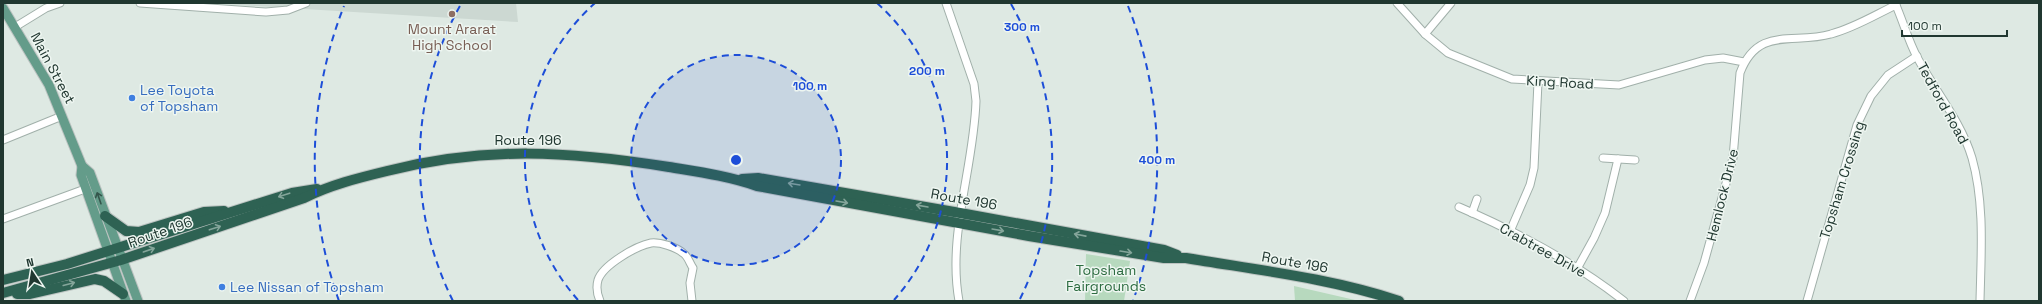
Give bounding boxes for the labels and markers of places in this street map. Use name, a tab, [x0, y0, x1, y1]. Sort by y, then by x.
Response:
marker: Mount Ararat High School	[447, 9, 457, 19]
place label: Mount Ararat High School	[408, 20, 496, 54]
place label: Lee Toyota of Topsham	[140, 81, 218, 115]
marker: Lee Toyota of Topsham	[127, 93, 137, 103]
centre of rings	[729, 153, 743, 167]
place label: Lee Nissan of Topsham	[230, 278, 384, 296]
marker: Lee Nissan of Topsham	[217, 282, 227, 292]

